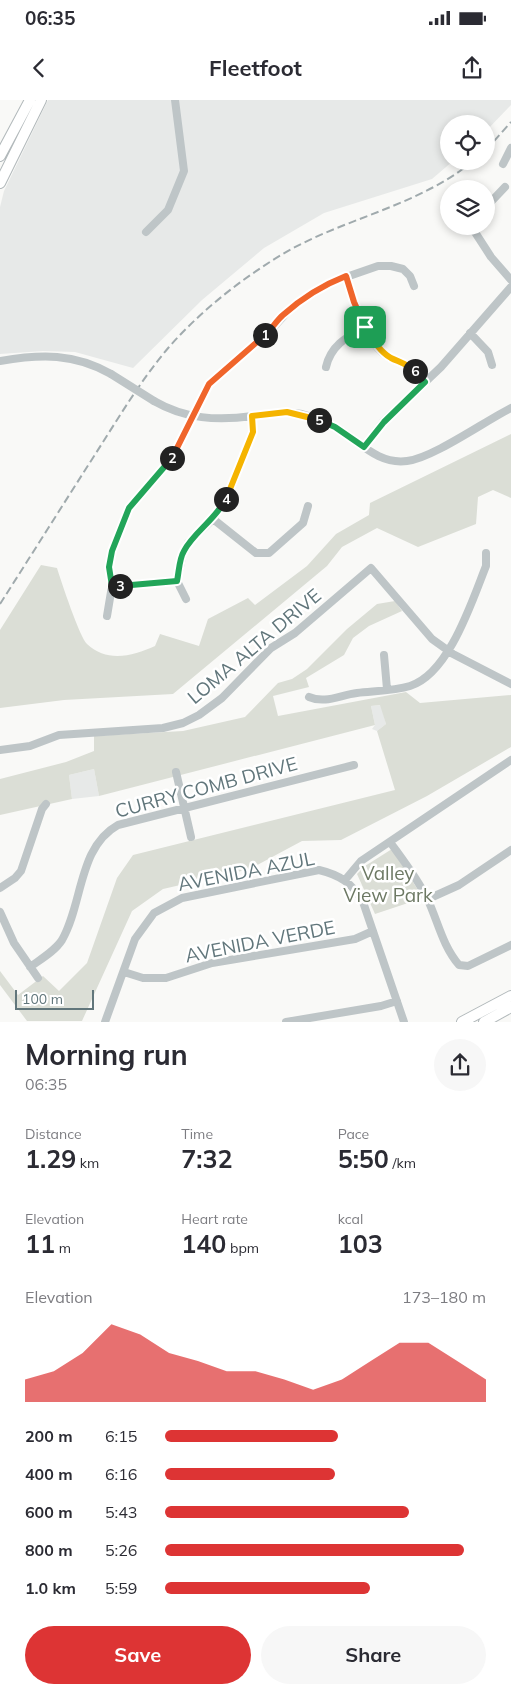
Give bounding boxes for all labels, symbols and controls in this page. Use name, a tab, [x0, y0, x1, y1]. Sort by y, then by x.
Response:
text: 06:35	[25, 6, 75, 30]
icon: back	[25, 54, 53, 82]
text: Fleetfoot	[209, 54, 302, 82]
icon: share	[458, 54, 486, 82]
map controls	[440, 115, 495, 235]
button: locate	[440, 115, 495, 170]
button: layers	[440, 180, 495, 235]
pin	[344, 306, 386, 348]
icon: arrive	[351, 313, 379, 341]
pin: 1	[252, 322, 278, 348]
text: 1	[261, 326, 270, 344]
pin: 6	[402, 358, 428, 384]
text: 6	[411, 362, 420, 380]
pin: 5	[306, 408, 332, 432]
text: 5	[315, 411, 324, 429]
pin: 2	[160, 446, 184, 470]
text: 2	[168, 449, 177, 467]
pin: 4	[214, 486, 238, 512]
text: 4	[222, 490, 231, 508]
pin: 3	[108, 574, 132, 598]
text: 3	[116, 577, 125, 595]
street label: LOMA ALTA DRIVE	[182, 583, 326, 709]
street label: CURRY COMB DRIVE	[112, 751, 300, 823]
street label: AVENIDA AZUL	[176, 846, 317, 896]
park label: Valley View Park	[343, 861, 433, 907]
street label: AVENIDA VERDE	[183, 915, 337, 967]
scale bar	[15, 986, 94, 1010]
text: 100 m	[22, 990, 63, 1008]
text: Morning run	[25, 1037, 188, 1072]
button: share	[434, 1039, 486, 1091]
text: 06:35	[25, 1074, 67, 1094]
text: Distance	[25, 1125, 82, 1143]
text: Time	[181, 1125, 213, 1143]
text: Pace	[338, 1125, 369, 1143]
text: 1.29	[25, 1143, 76, 1174]
text: 7:32	[181, 1143, 233, 1174]
text: 5:50	[338, 1143, 389, 1174]
text: km	[76, 1154, 99, 1172]
text: /km	[389, 1154, 416, 1172]
text: Elevation	[25, 1210, 84, 1228]
text: Heart rate	[181, 1210, 248, 1228]
text: kcal	[338, 1210, 363, 1228]
text: 11	[25, 1228, 55, 1259]
text: 140	[181, 1228, 226, 1259]
text: 103	[338, 1228, 383, 1259]
text: m	[55, 1239, 71, 1257]
text: bpm	[226, 1239, 259, 1257]
text: Elevation	[25, 1287, 93, 1307]
text: 173–180 m	[402, 1287, 486, 1307]
text: 200 m	[25, 1426, 73, 1446]
text: 6:15	[105, 1426, 137, 1446]
text: 400 m	[25, 1464, 73, 1484]
text: 6:16	[105, 1464, 137, 1484]
text: 600 m	[25, 1502, 73, 1522]
text: 5:43	[105, 1502, 137, 1522]
text: 800 m	[25, 1540, 73, 1560]
text: 5:26	[105, 1540, 137, 1560]
text: 1.0 km	[25, 1578, 76, 1598]
text: 5:59	[105, 1578, 137, 1598]
button: Save	[25, 1626, 251, 1684]
button: Share	[261, 1626, 486, 1684]

